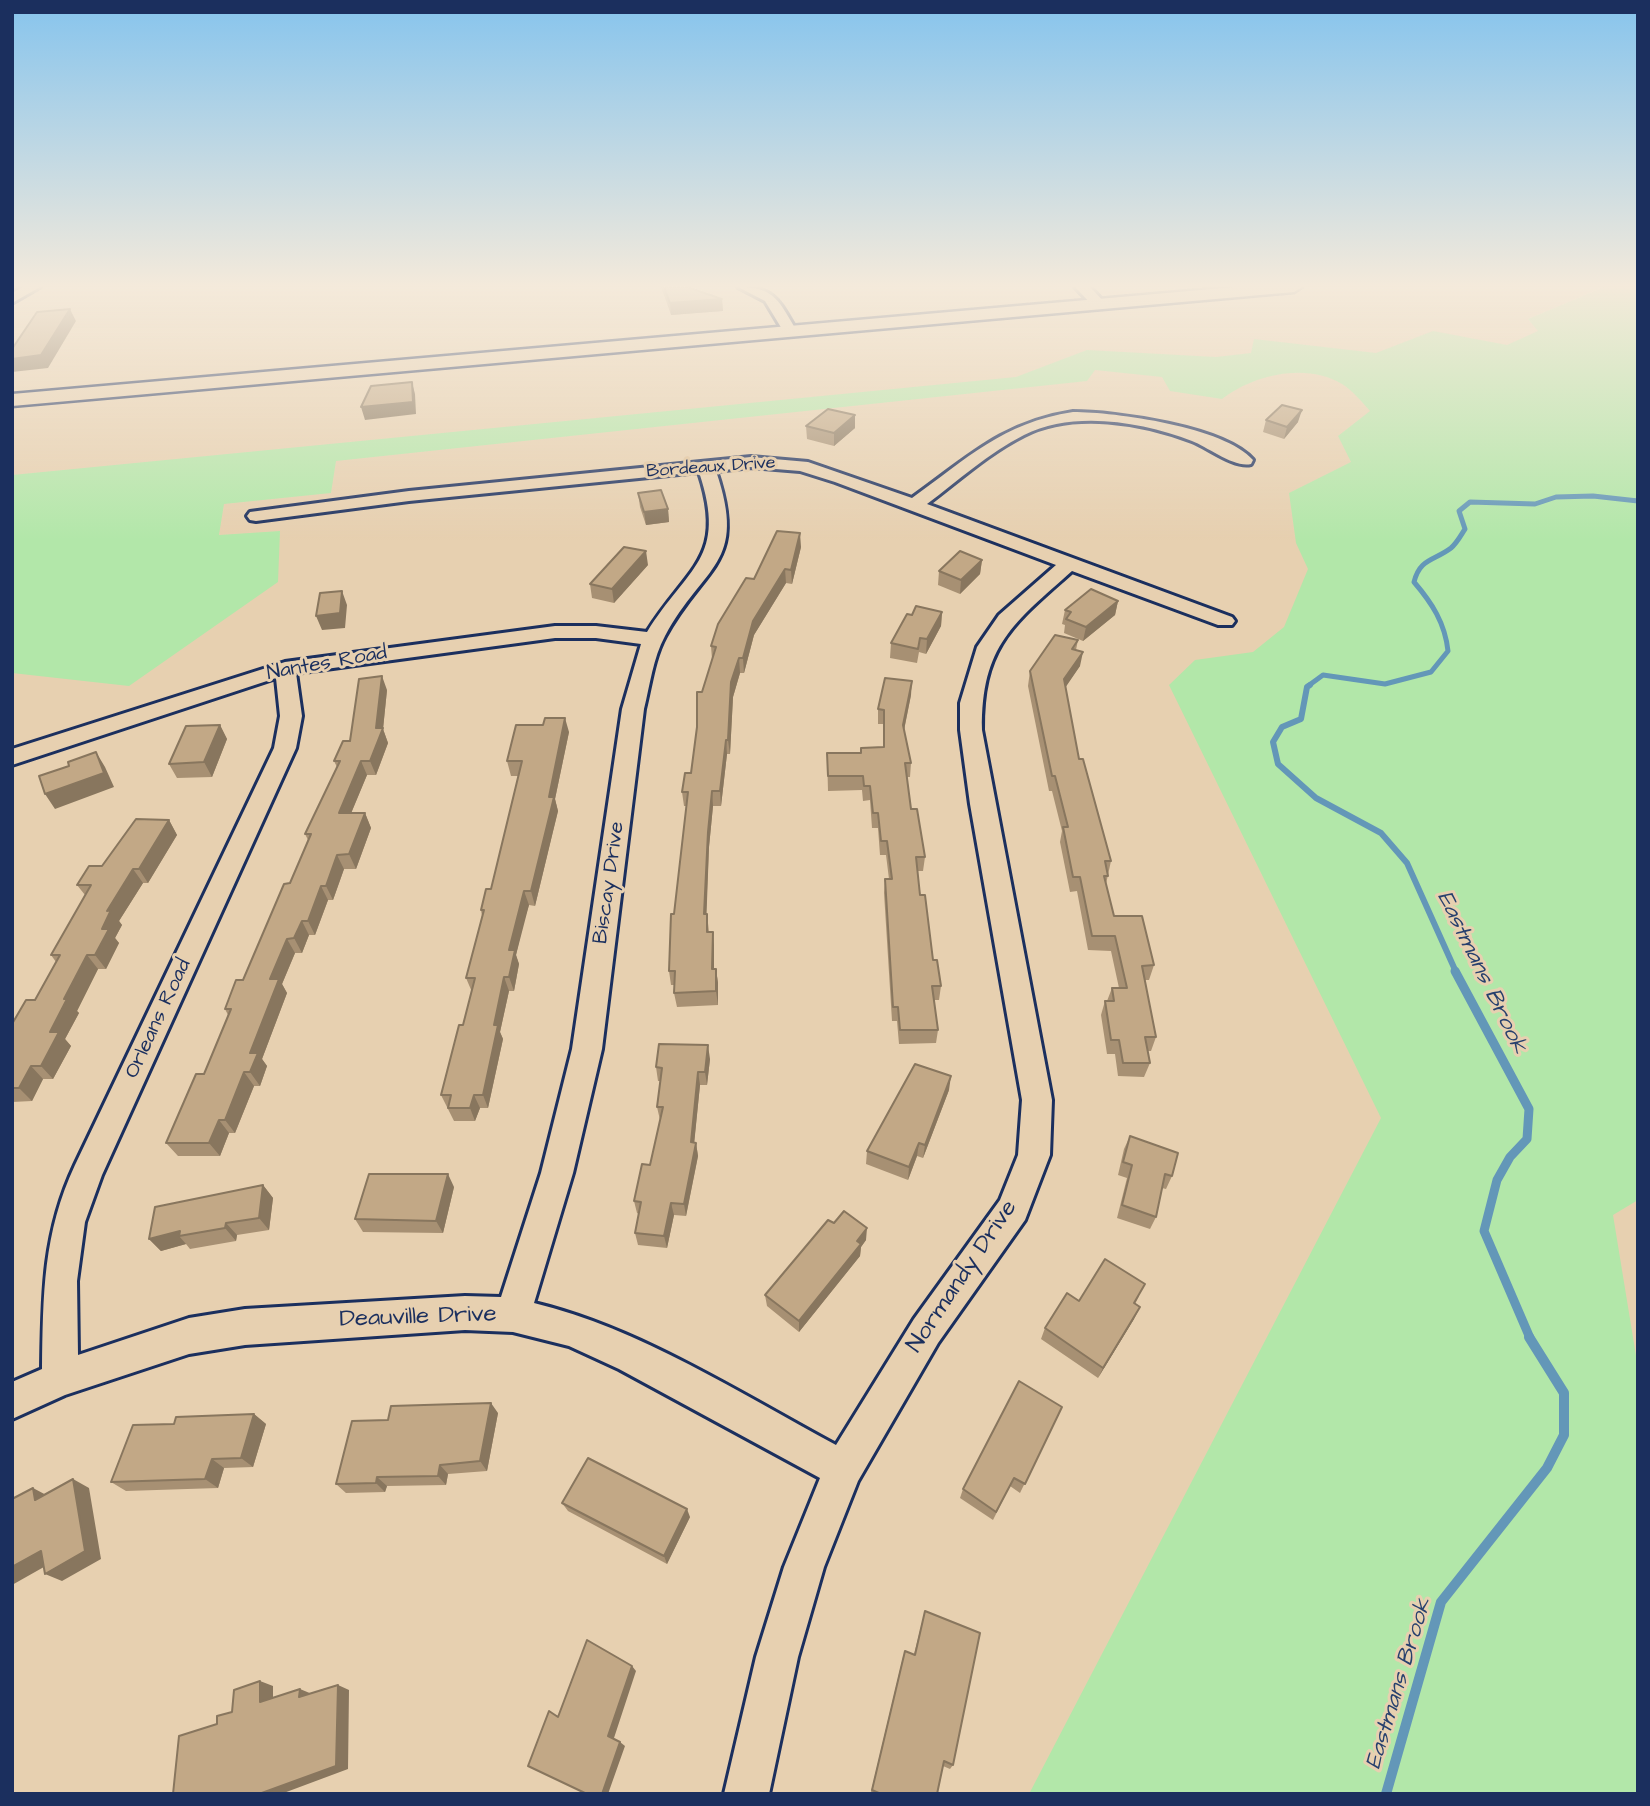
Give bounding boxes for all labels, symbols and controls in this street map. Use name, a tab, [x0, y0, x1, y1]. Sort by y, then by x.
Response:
street label: Bordeaux Drive	[646, 453, 776, 483]
street label: Nantes Road	[265, 641, 389, 687]
street label: Biscay Drive	[589, 820, 631, 946]
water label: Eastmans Brook	[1430, 887, 1532, 1059]
street label: Orleans Road	[120, 955, 198, 1083]
street label: Normandy Drive	[901, 1195, 1025, 1359]
street label: Deauville Drive	[339, 1301, 497, 1335]
water label: Eastmans Brook	[1361, 1595, 1439, 1773]

